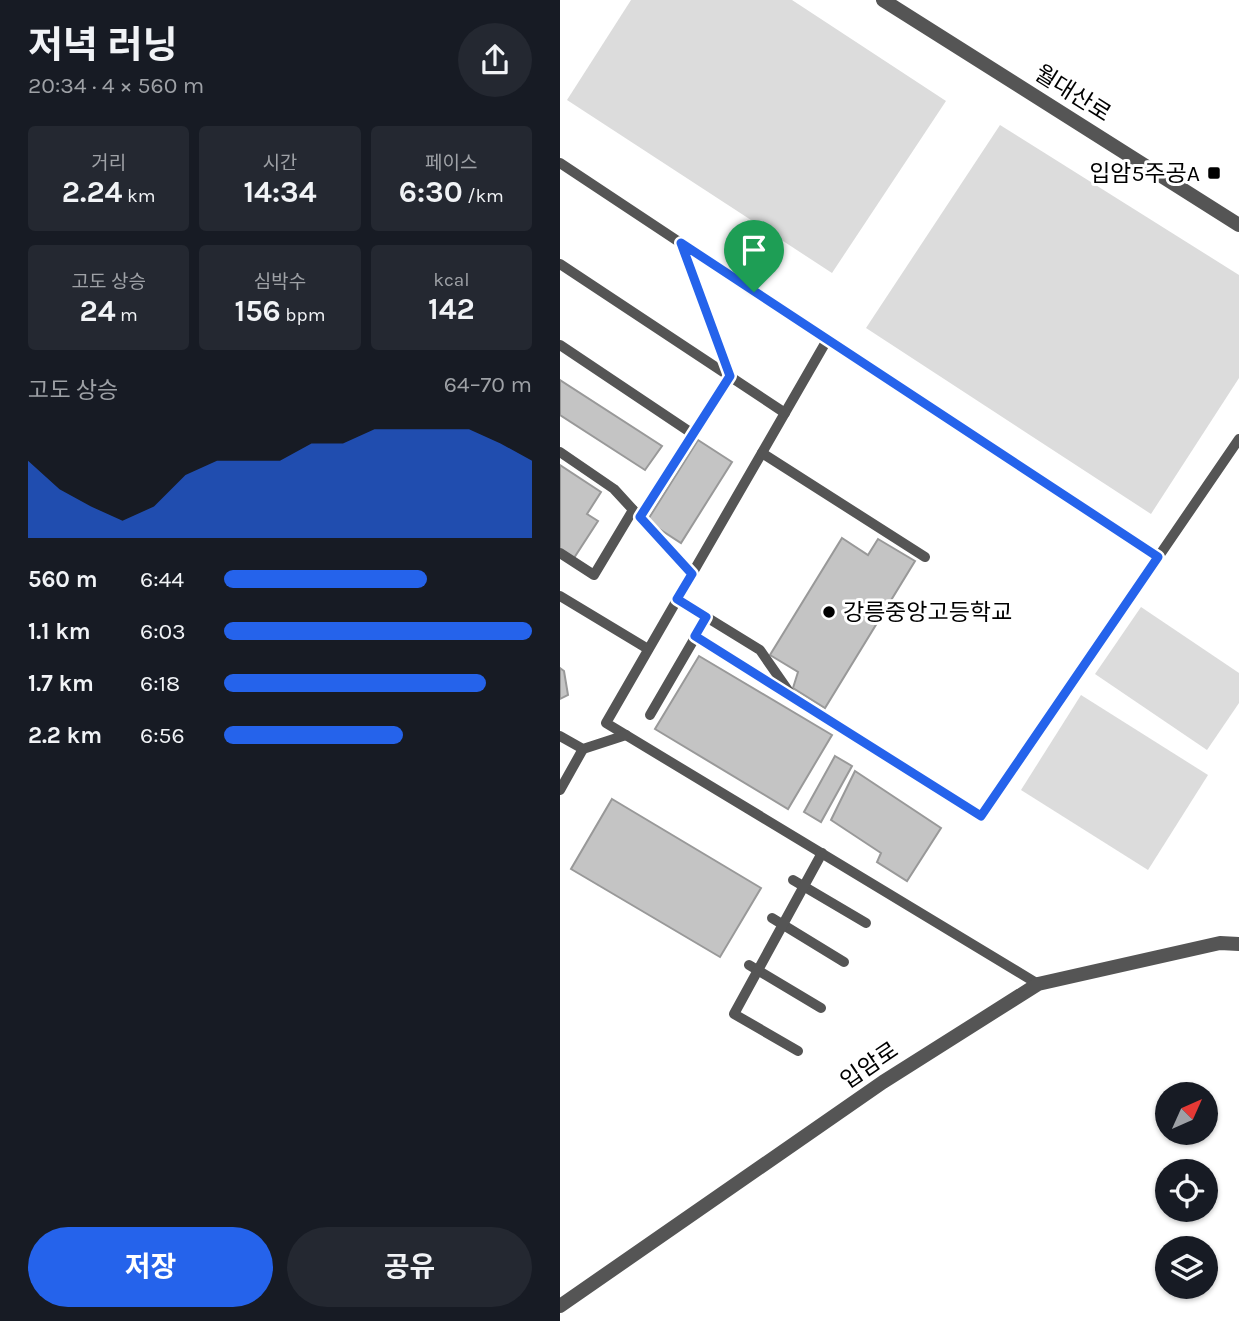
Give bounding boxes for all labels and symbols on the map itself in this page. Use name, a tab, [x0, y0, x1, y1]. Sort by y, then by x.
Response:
street label: 월대산로	[1030, 60, 1116, 127]
place label: 입암5주공A	[1089, 160, 1200, 187]
marker: 입암5주공A	[1206, 165, 1222, 181]
pin	[724, 220, 784, 292]
place label: 강릉중앙고등학교	[843, 599, 1012, 626]
marker: 강릉중앙고등학교	[821, 604, 837, 620]
street label: 입암로	[835, 1036, 903, 1094]
north arrow	[1155, 1082, 1218, 1144]

